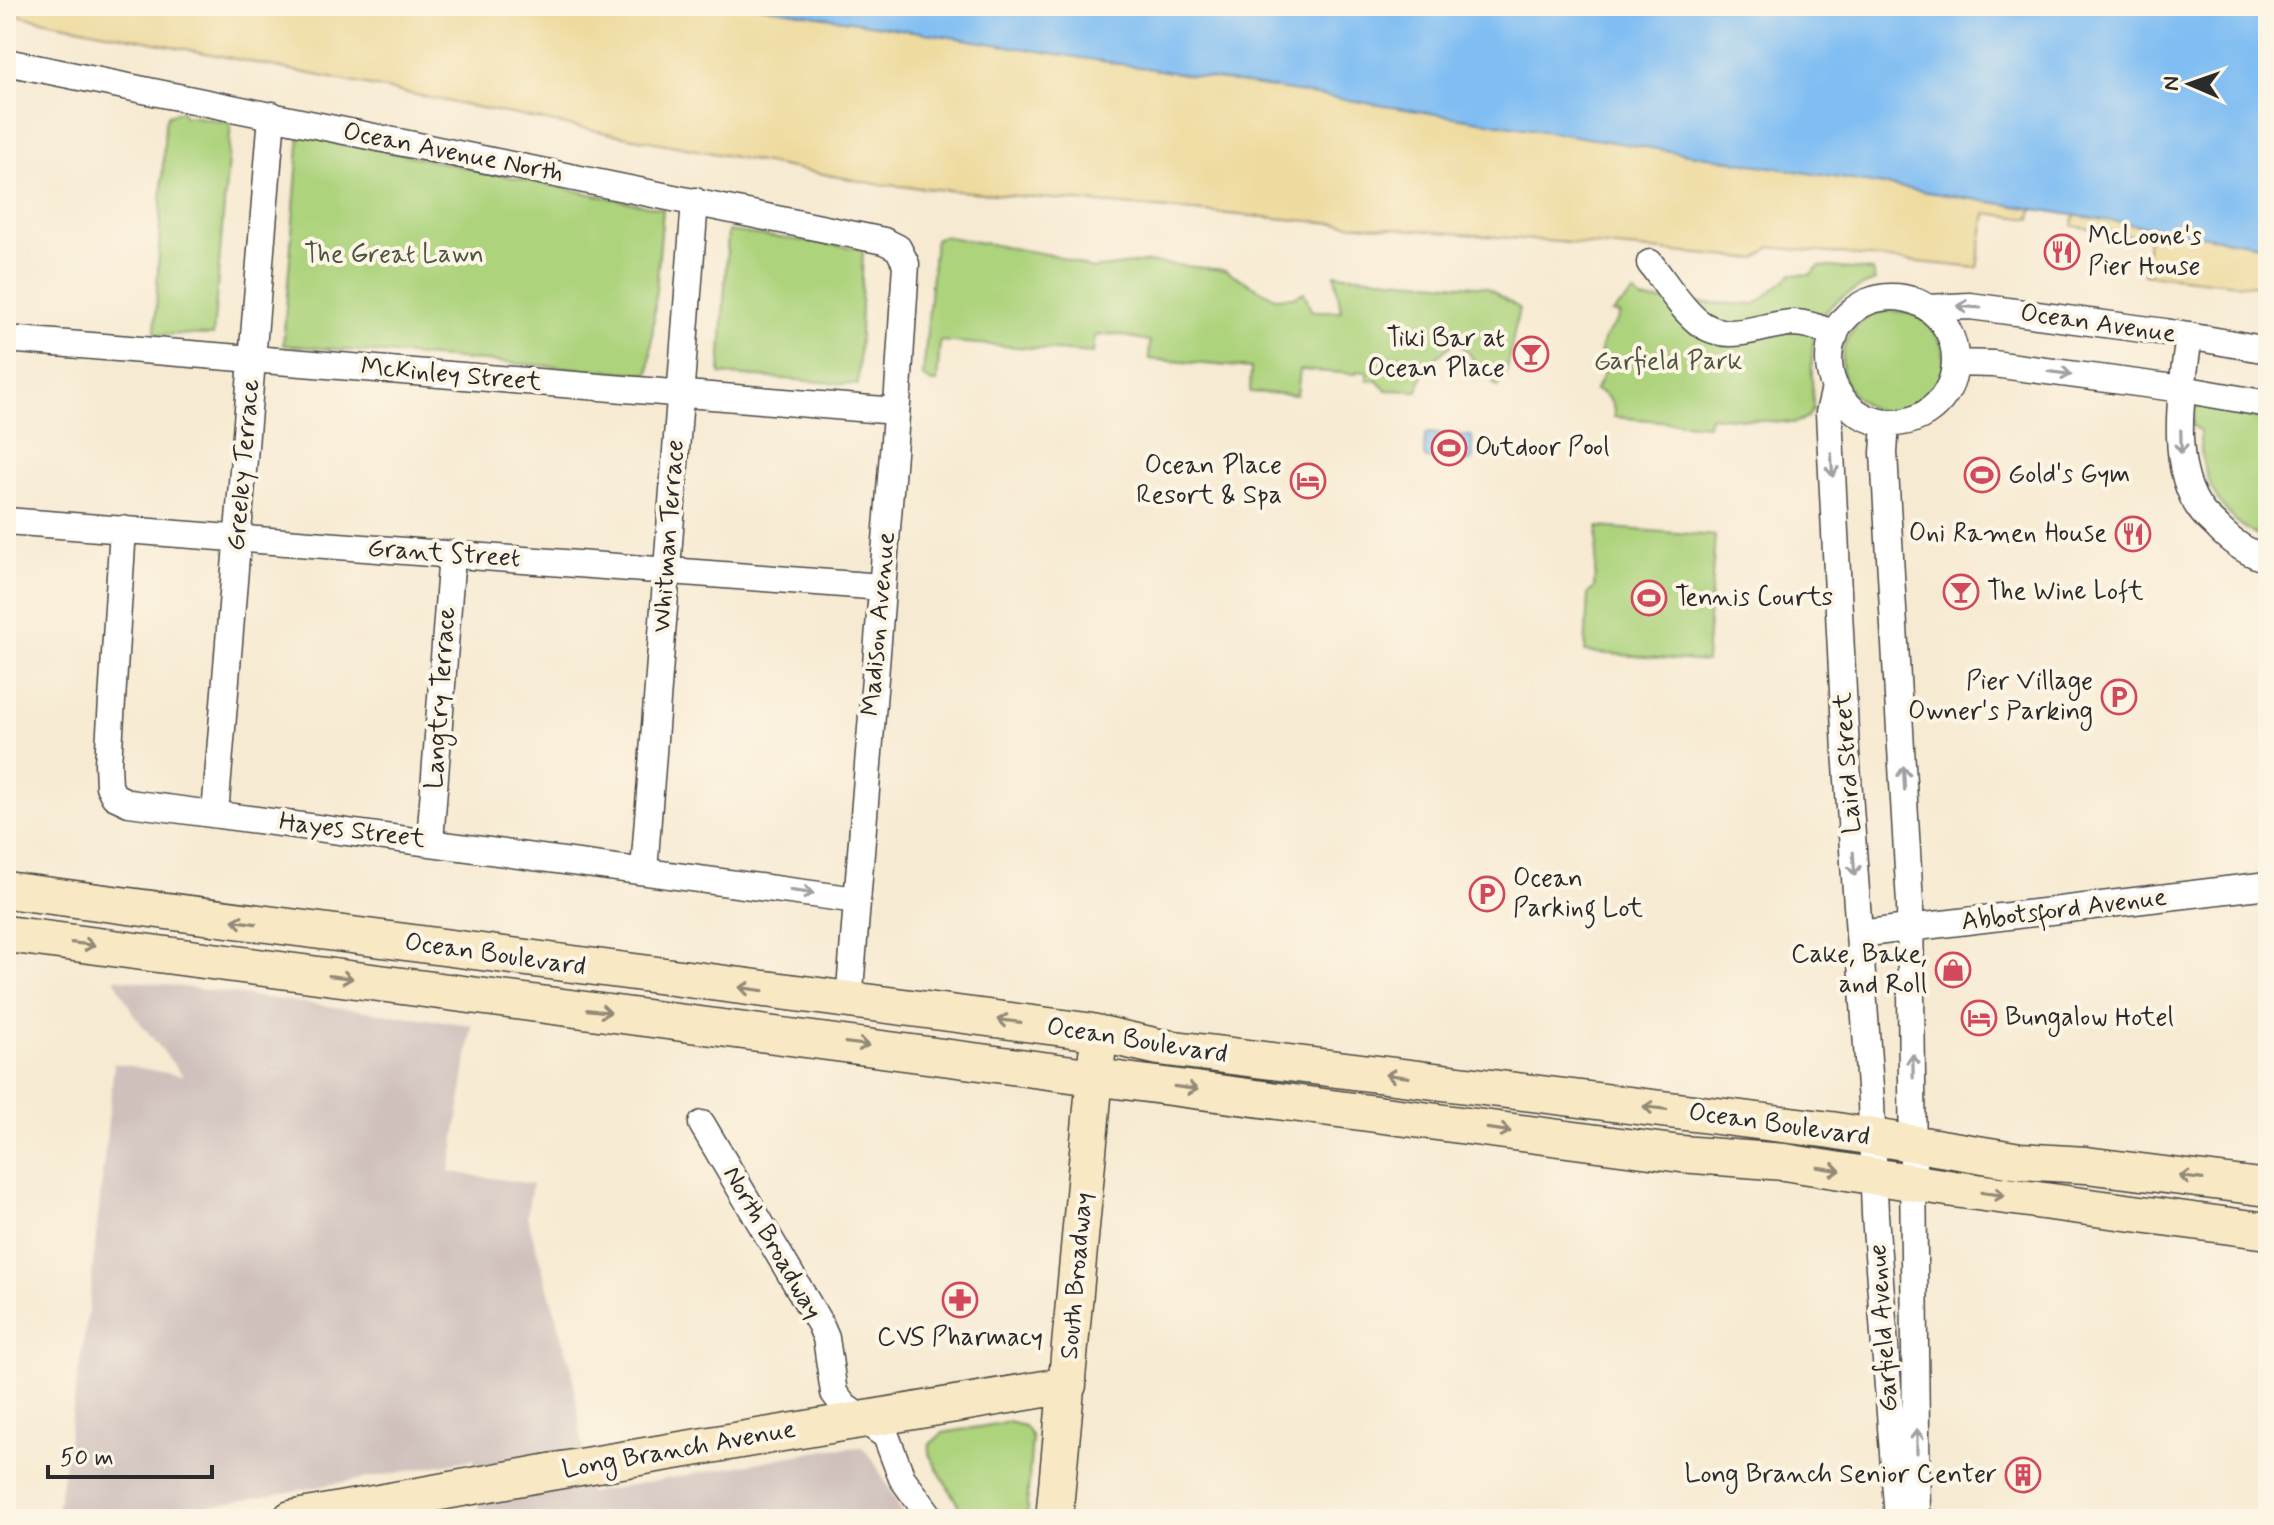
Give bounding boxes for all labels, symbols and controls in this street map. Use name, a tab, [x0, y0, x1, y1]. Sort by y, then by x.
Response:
north arrow	[2150, 44, 2230, 124]
text: N	[2158, 76, 2186, 91]
street label: Ocean Avenue North	[340, 115, 566, 191]
place label: McLoone's Pier House	[2088, 220, 2202, 284]
restaurant icon: McLoone's Pier House	[2043, 233, 2081, 271]
park label: The Great Lawn	[304, 238, 484, 272]
street label: Ocean Avenue	[2018, 296, 2178, 352]
one-way arrow	[1956, 299, 1983, 314]
place label: Tiki Bar at Ocean Place	[1368, 322, 1505, 386]
bar icon: Tiki Bar at Ocean Place	[1512, 335, 1550, 373]
park label: Garfield Park	[1594, 345, 1743, 379]
street label: McKinley Street	[359, 350, 543, 400]
one-way arrow	[2047, 366, 2072, 381]
street label: Greeley Terrace	[220, 378, 268, 552]
one-way arrow	[2173, 428, 2189, 455]
sports icon: Outdoor Pool	[1430, 429, 1468, 467]
place label: Outdoor Pool	[1475, 431, 1610, 465]
street label: Whitman Terrace	[645, 438, 693, 634]
place label: Ocean Place Resort & Spa	[1136, 449, 1282, 513]
one-way arrow	[1824, 451, 1839, 478]
sports icon: Gold's Gym	[1963, 456, 2001, 494]
place label: Gold's Gym	[2008, 458, 2130, 492]
hotel icon: Ocean Place Resort & Spa	[1289, 462, 1327, 500]
restaurant icon: Oni Ramen House	[2114, 515, 2152, 553]
place label: Oni Ramen House	[1909, 517, 2107, 551]
street label: Madison Avenue	[854, 530, 904, 718]
street label: Grant Street	[366, 532, 522, 576]
bar icon: The Wine Loft	[1942, 573, 1980, 611]
place label: The Wine Loft	[1987, 575, 2144, 609]
sports icon: Tennis Courts	[1630, 579, 1668, 617]
place label: Tennis Courts	[1675, 581, 1833, 615]
street label: Langtry Terrace	[418, 606, 466, 790]
place label: Pier Village Owner's Parking	[1908, 665, 2093, 731]
parking icon: Pier Village Owner's Parking	[2100, 678, 2138, 716]
street label: Laird Street	[1826, 691, 1870, 835]
one-way arrow	[1896, 765, 1911, 792]
street label: Hayes Street	[277, 805, 427, 857]
one-way arrow	[1847, 850, 1862, 877]
place label: Ocean Parking Lot	[1513, 862, 1643, 929]
parking icon: Ocean Parking Lot	[1468, 875, 1506, 913]
street label: Abbotsford Avenue	[1959, 881, 2169, 941]
one-way arrow	[788, 885, 815, 900]
one-way arrow	[232, 914, 257, 929]
street label: Ocean Boulevard	[402, 925, 588, 985]
one-way arrow	[70, 936, 96, 951]
place label: Cake, Bake, and Roll	[1791, 938, 1927, 1002]
shop icon: Cake, Bake, and Roll	[1934, 951, 1972, 989]
one-way arrow	[328, 970, 353, 985]
one-way arrow	[739, 981, 764, 996]
hotel icon: Bungalow Hotel	[1960, 999, 1998, 1037]
place label: Bungalow Hotel	[2005, 1001, 2174, 1037]
one-way arrow	[585, 1003, 612, 1018]
street label: Ocean Boulevard	[1044, 1010, 1230, 1072]
one-way arrow	[997, 1013, 1022, 1028]
one-way arrow	[844, 1037, 869, 1052]
one-way arrow	[1906, 1053, 1921, 1080]
one-way arrow	[1385, 1069, 1411, 1084]
one-way arrow	[1172, 1081, 1198, 1096]
street label: Ocean Boulevard	[1686, 1095, 1872, 1155]
one-way arrow	[1643, 1100, 1669, 1115]
one-way arrow	[1486, 1123, 1511, 1138]
street label: North Broadway	[714, 1160, 830, 1326]
one-way arrow	[1816, 1162, 1841, 1177]
one-way arrow	[2179, 1170, 2204, 1185]
one-way arrow	[1979, 1187, 2005, 1202]
street label: South Broadway	[1053, 1191, 1101, 1361]
street label: Garfield Avenue	[1861, 1243, 1907, 1413]
pharmacy icon: CVS Pharmacy	[941, 1281, 979, 1319]
place label: CVS Pharmacy	[877, 1321, 1043, 1355]
street label: Long Branch Avenue	[560, 1413, 799, 1489]
one-way arrow	[1909, 1428, 1925, 1455]
scale bar	[48, 1429, 212, 1479]
text: 50 m	[60, 1443, 114, 1474]
building icon: Long Branch Senior Center	[2004, 1456, 2042, 1494]
place label: Long Branch Senior Center	[1684, 1458, 1997, 1494]

